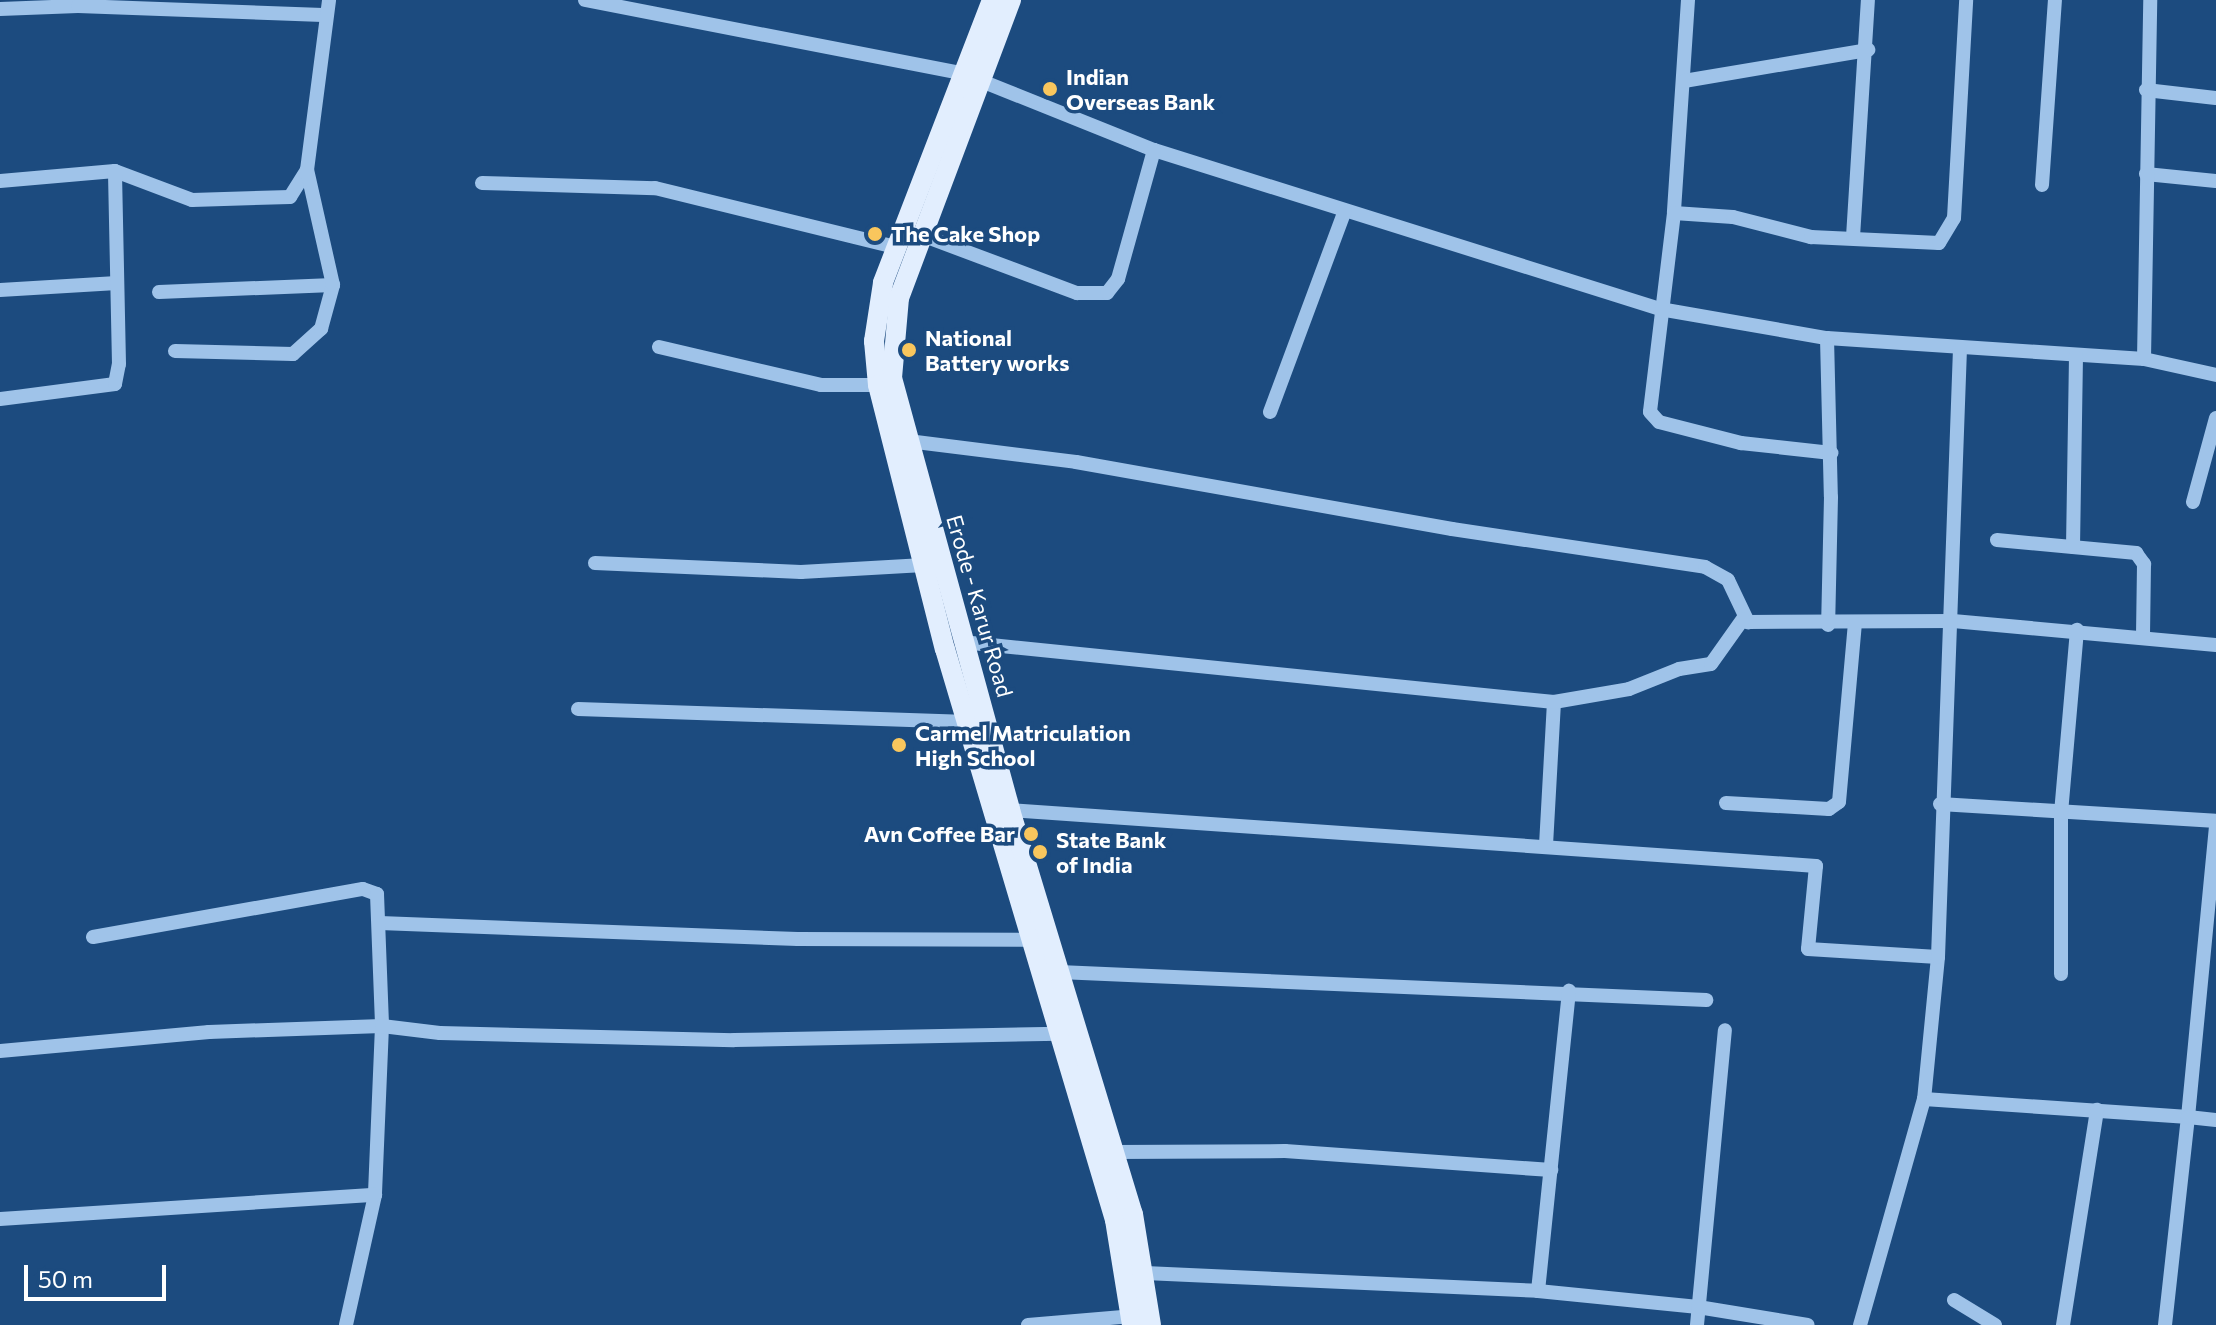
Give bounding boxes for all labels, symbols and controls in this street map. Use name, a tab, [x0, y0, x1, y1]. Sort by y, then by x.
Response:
place label: Indian Overseas Bank	[1066, 63, 1215, 114]
marker: Indian Overseas Bank	[1041, 80, 1059, 98]
place label: The Cake Shop	[891, 221, 1040, 247]
marker: The Cake Shop	[866, 225, 884, 243]
place label: National Battery works	[925, 324, 1070, 376]
marker: National Battery works	[900, 341, 918, 359]
street label: Erode - Karur Road	[941, 512, 1019, 700]
place label: Carmel Matriculation High School	[915, 719, 1131, 770]
marker: Carmel Matriculation High School	[890, 736, 908, 754]
place label: Avn Coffee Bar	[864, 821, 1015, 847]
marker: Avn Coffee Bar	[1022, 825, 1040, 843]
place label: State Bank of India	[1056, 826, 1166, 878]
marker: State Bank of India	[1031, 843, 1049, 861]
scale bar	[28, 1249, 170, 1299]
text: 50 m	[38, 1264, 93, 1293]

